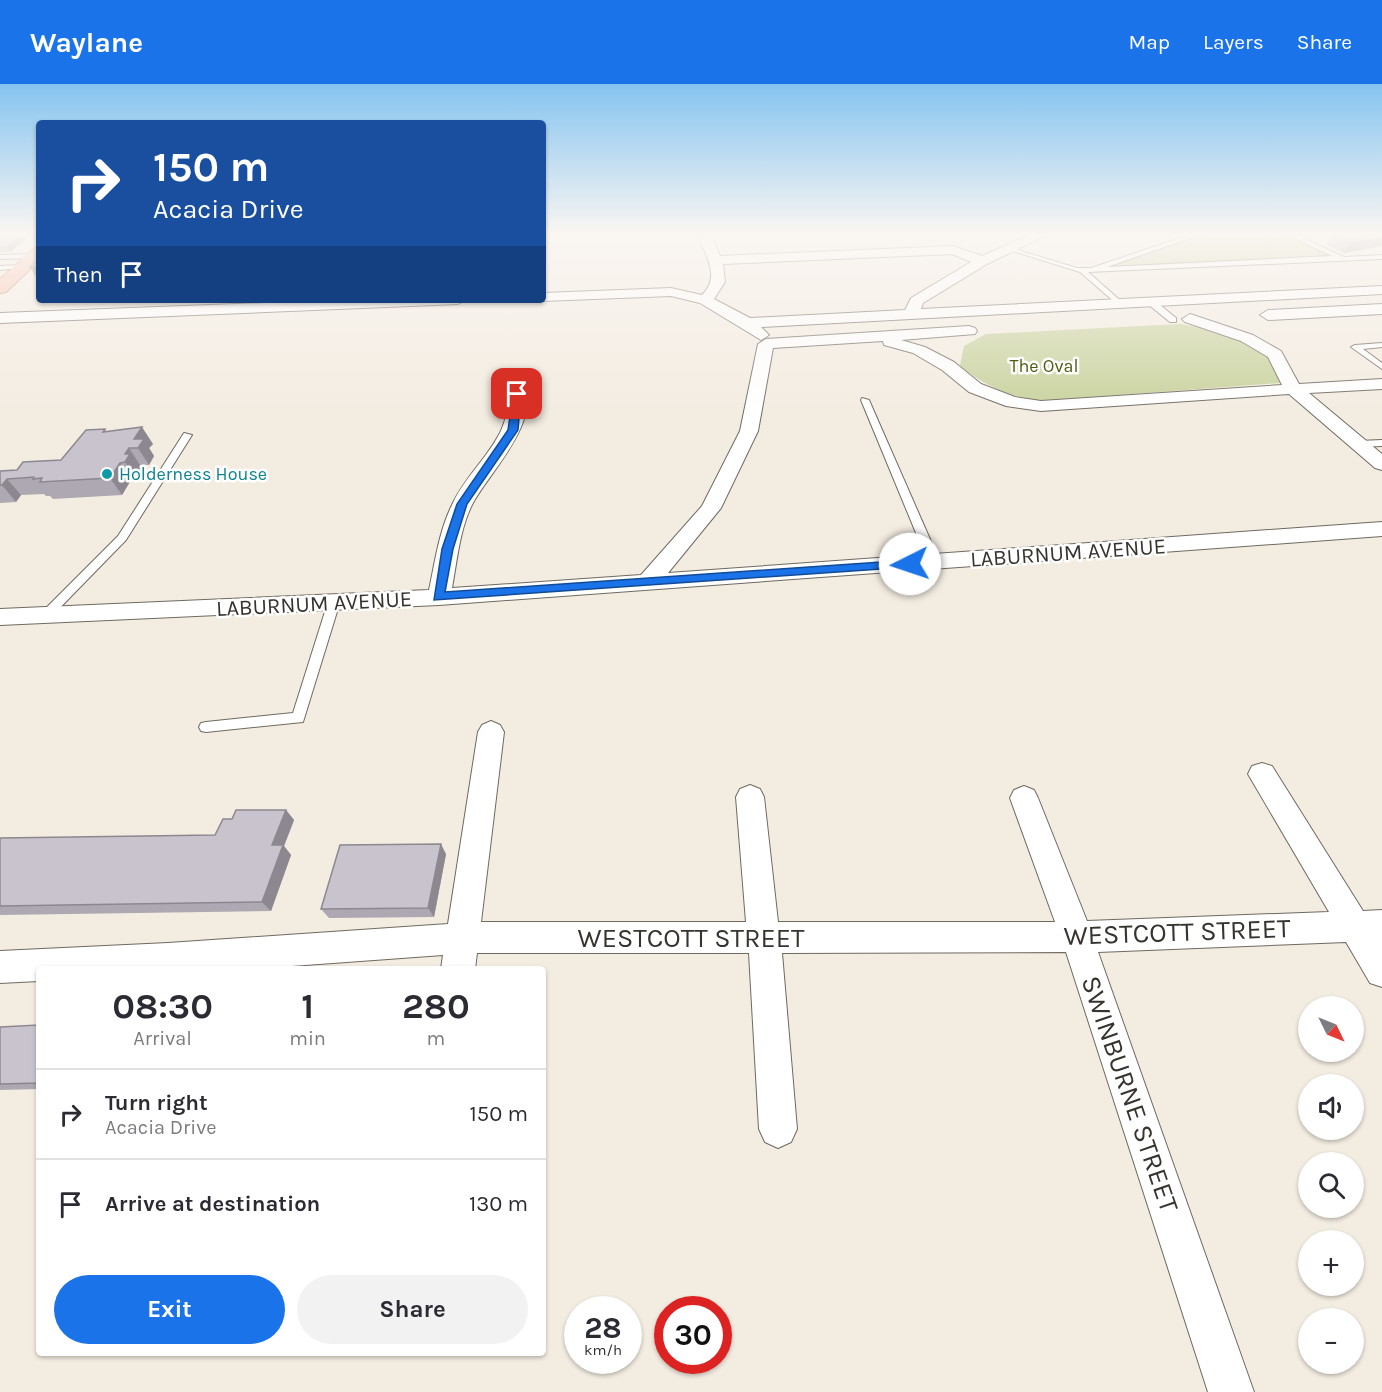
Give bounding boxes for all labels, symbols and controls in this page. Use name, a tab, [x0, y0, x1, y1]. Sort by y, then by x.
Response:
text: Waylane	[30, 26, 143, 59]
text: Map	[1128, 30, 1170, 54]
text: Layers	[1203, 30, 1264, 54]
text: Share	[1297, 30, 1352, 54]
text: 150 m	[153, 142, 269, 192]
icon: right	[54, 144, 132, 222]
text: Acacia Drive	[153, 193, 304, 225]
icon: arrive	[115, 258, 148, 291]
text: Then	[54, 262, 103, 288]
park label: The Oval	[1009, 355, 1079, 377]
pin	[491, 368, 542, 419]
icon: arrive	[500, 377, 533, 410]
place label: Holderness House	[119, 463, 267, 485]
marker: Holderness House	[100, 467, 114, 481]
position arrow	[878, 532, 942, 596]
street label: LABURNUM AVENUE	[969, 533, 1167, 573]
street label: LABURNUM AVENUE	[215, 586, 413, 622]
street label: WESTCOTT STREET	[1063, 912, 1291, 952]
street label: WESTCOTT STREET	[578, 922, 805, 954]
street label: SWINBURNE STREET	[1075, 972, 1186, 1217]
text: 08:30	[112, 985, 213, 1027]
text: 1	[301, 985, 314, 1027]
text: 280	[402, 985, 470, 1027]
north arrow	[1298, 996, 1364, 1062]
map controls	[1298, 996, 1364, 1374]
text: Arrival	[133, 1027, 192, 1050]
text: min	[289, 1027, 326, 1050]
text: m	[427, 1027, 445, 1050]
button: sound	[1298, 1074, 1364, 1140]
text: Turn right	[105, 1090, 208, 1116]
icon: right	[54, 1098, 87, 1131]
text: 150 m	[469, 1101, 528, 1127]
text: Acacia Drive	[105, 1116, 217, 1139]
button: search	[1298, 1152, 1364, 1218]
icon: arrive	[54, 1188, 87, 1221]
text: Arrive at destination	[105, 1191, 320, 1217]
text: 130 m	[469, 1191, 528, 1217]
button: +	[1298, 1230, 1364, 1296]
button: Exit	[54, 1275, 285, 1344]
button: Share	[297, 1275, 528, 1344]
speed limit sign: 30	[654, 1296, 732, 1374]
button: −	[1298, 1308, 1364, 1374]
text: 28	[584, 1310, 622, 1346]
text: km/h	[584, 1341, 622, 1359]

